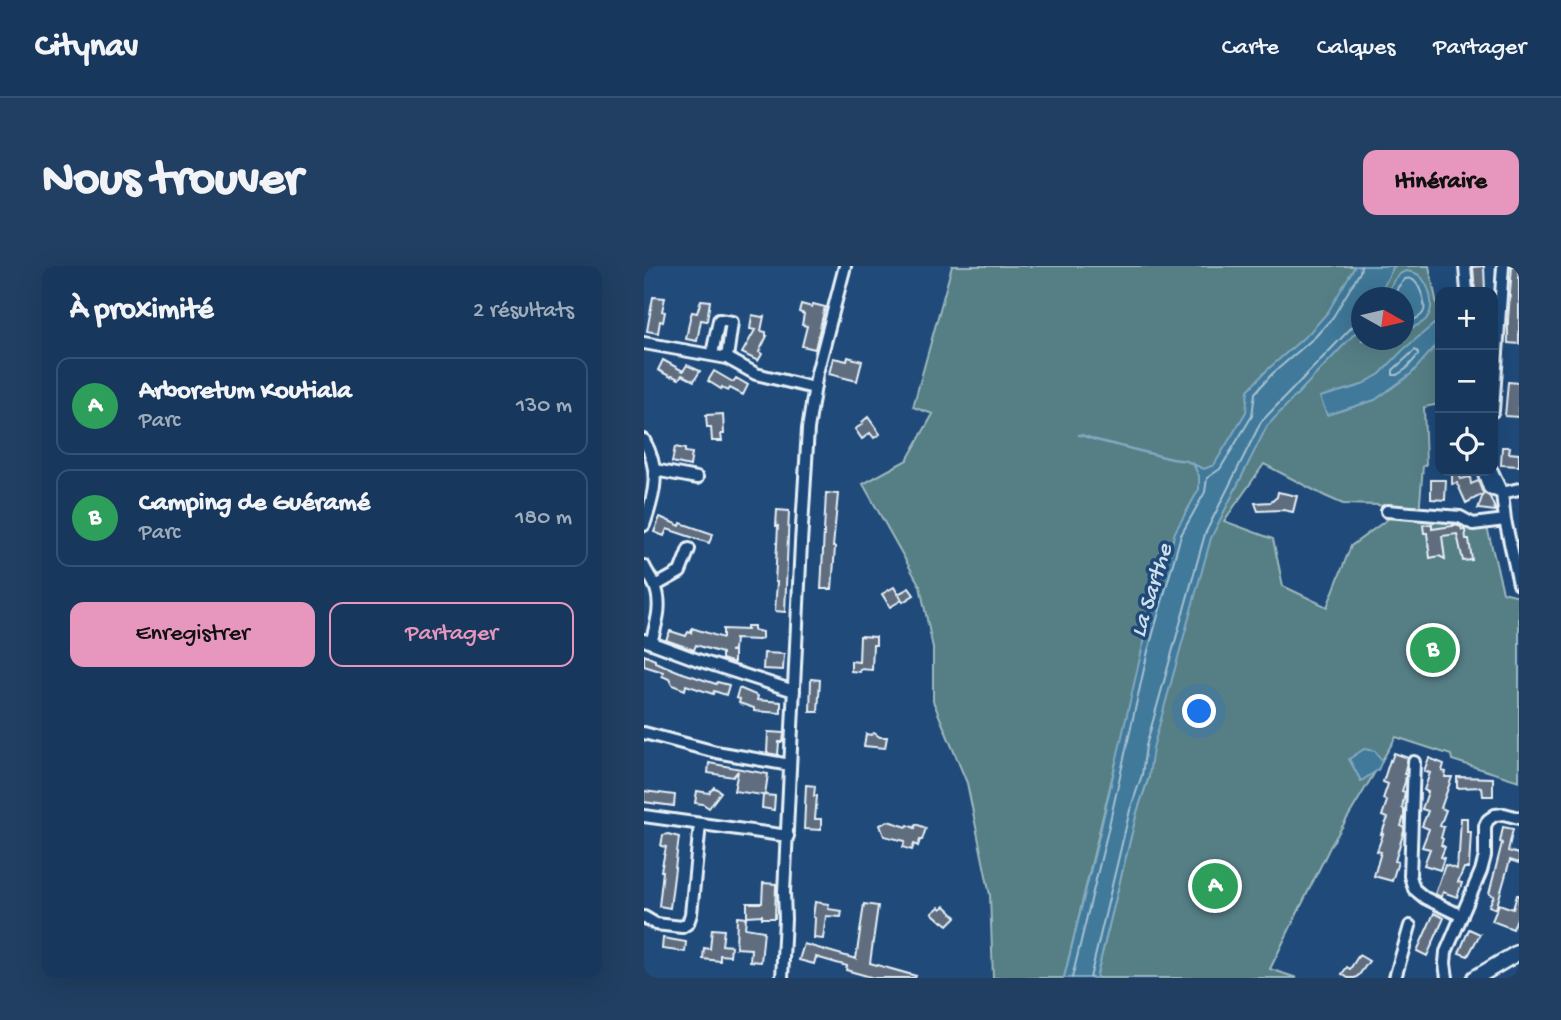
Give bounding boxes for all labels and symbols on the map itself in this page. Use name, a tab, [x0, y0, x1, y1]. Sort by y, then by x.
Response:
north arrow	[1351, 287, 1414, 350]
water label: La Sarthe	[1125, 539, 1181, 641]
pin: B	[1410, 624, 1456, 676]
your location	[1182, 694, 1216, 728]
pin: A	[1192, 860, 1238, 912]

